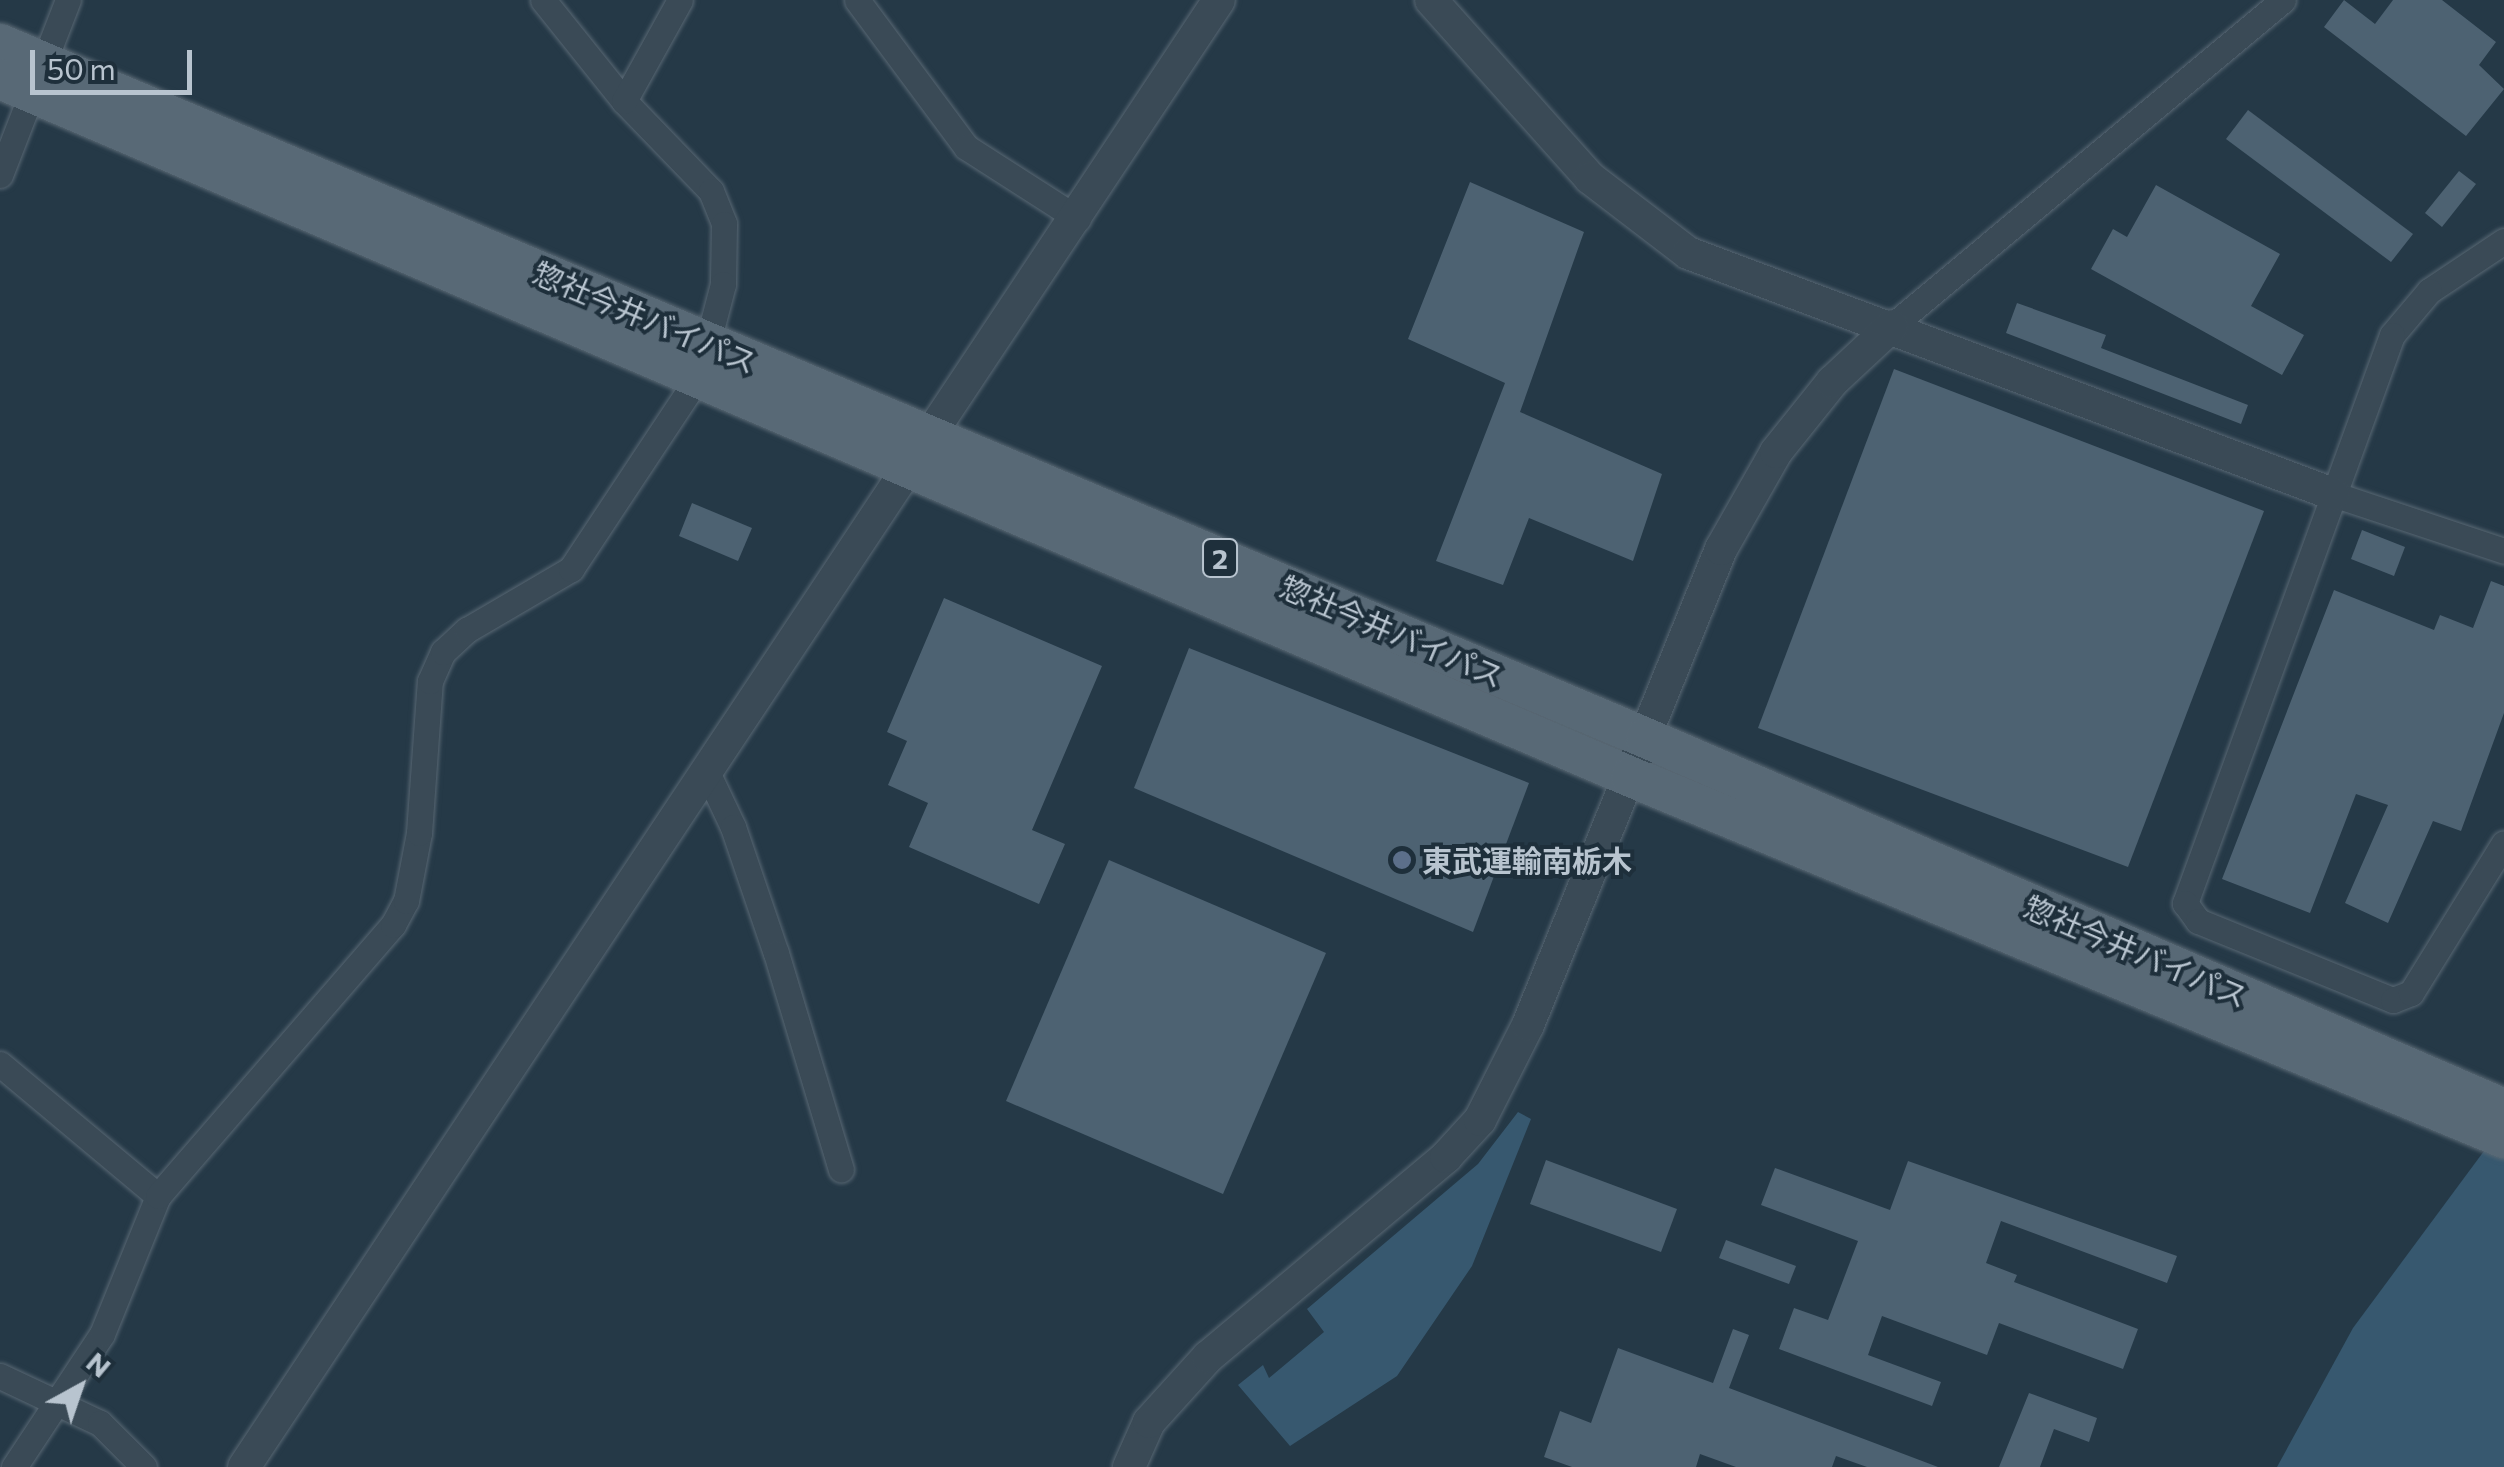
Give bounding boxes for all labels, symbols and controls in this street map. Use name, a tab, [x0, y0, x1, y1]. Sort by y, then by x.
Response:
scale bar	[35, 30, 198, 92]
text: 50 m	[47, 49, 116, 86]
street label: 惣社今井バイパス	[528, 254, 762, 380]
road number: 2	[1200, 535, 1240, 581]
street label: 惣社今井バイパス	[1275, 568, 1509, 694]
place label: 東武運輸南栃木	[1422, 842, 1632, 878]
marker: 東武運輸南栃木	[1391, 849, 1413, 871]
street label: 惣社今井バイパス	[2019, 888, 2253, 1014]
north arrow	[30, 1337, 130, 1437]
text: N	[80, 1344, 118, 1384]

